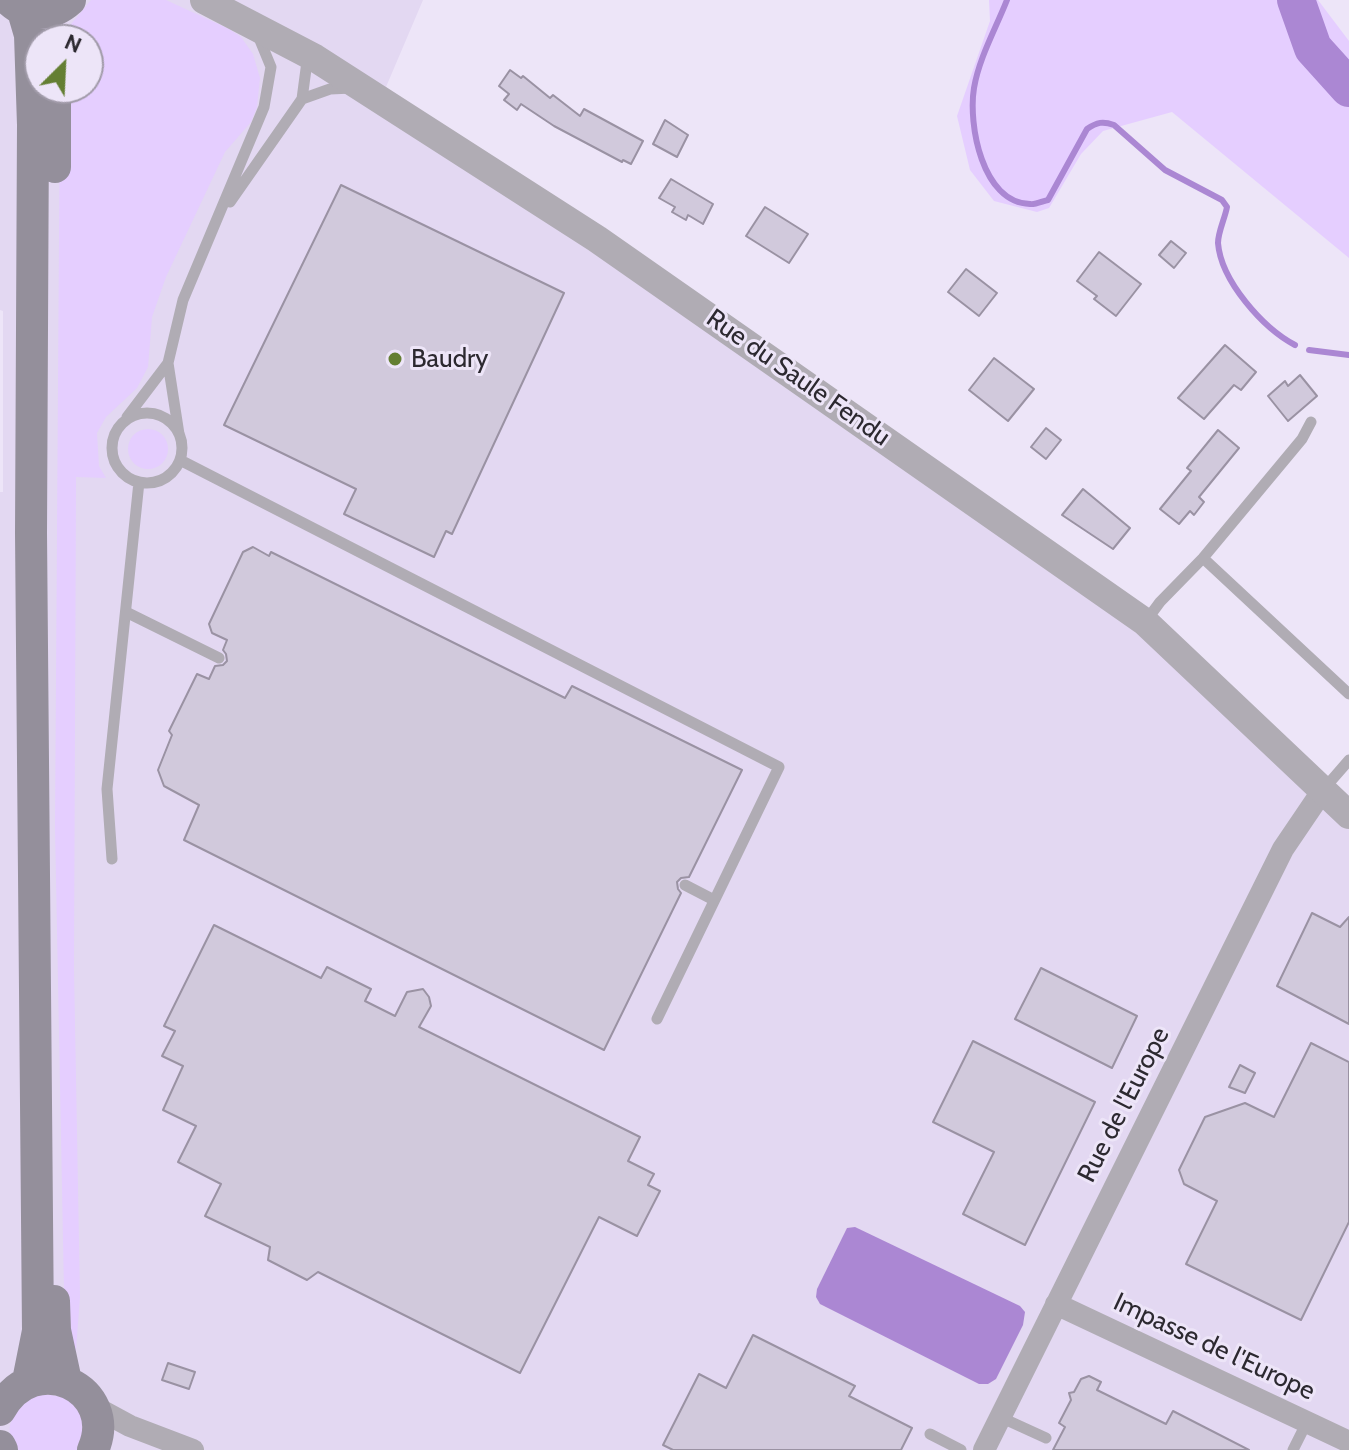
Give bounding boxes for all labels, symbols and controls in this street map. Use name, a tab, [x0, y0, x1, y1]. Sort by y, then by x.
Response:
north arrow	[24, 24, 104, 104]
text: N	[61, 28, 86, 59]
street label: Rue du Saule Fendu	[700, 303, 896, 453]
place label: Baudry	[411, 343, 488, 375]
marker: Baudry	[386, 350, 404, 368]
street label: Rue de l'Europe	[1072, 1022, 1176, 1188]
street label: Impasse de l'Europe	[1108, 1287, 1320, 1407]

